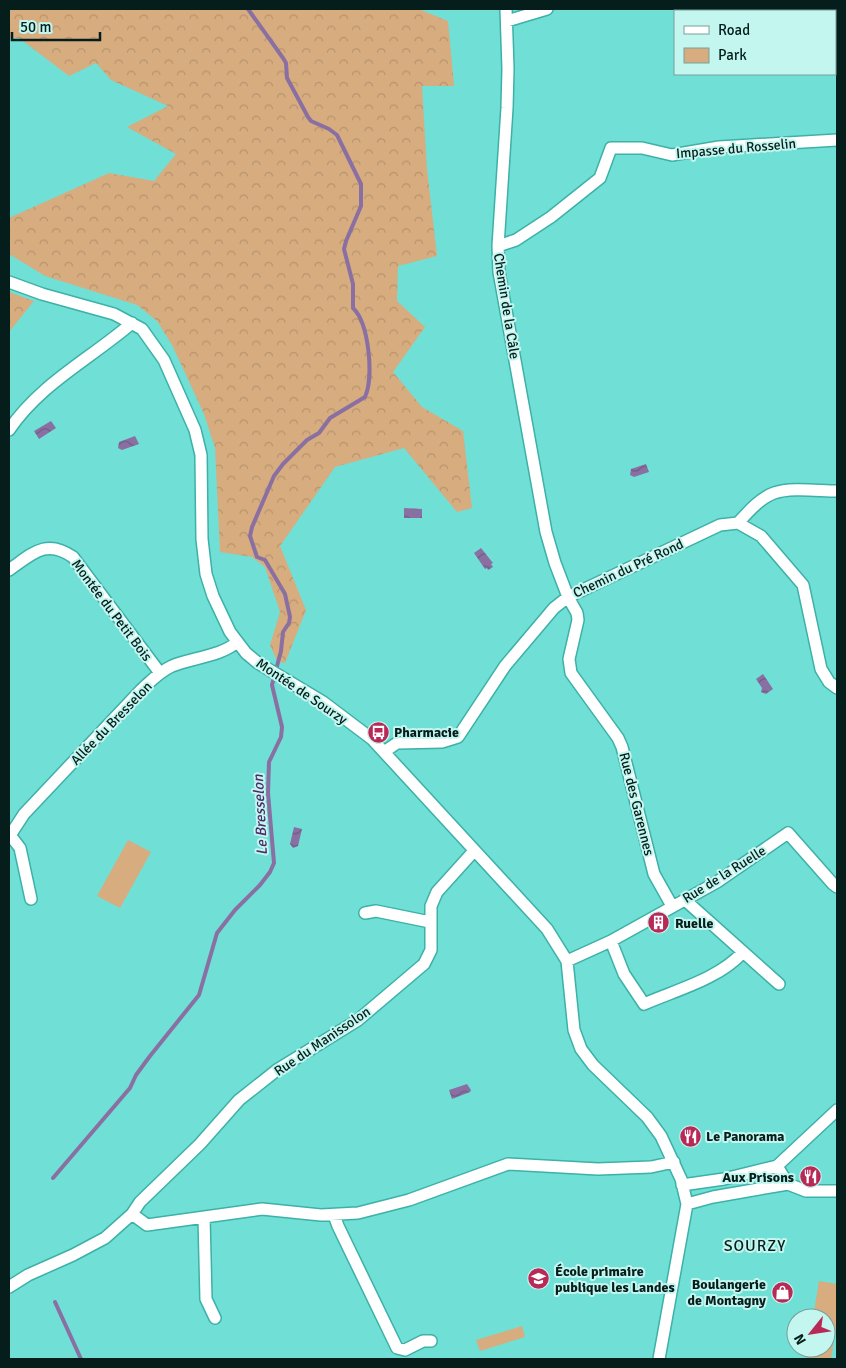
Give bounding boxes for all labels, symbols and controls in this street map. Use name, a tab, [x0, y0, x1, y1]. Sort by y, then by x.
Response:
scale bar	[12, 10, 100, 42]
legend	[674, 10, 836, 75]
text: 50 m	[20, 18, 51, 36]
text: Road	[718, 21, 750, 39]
text: Park	[718, 46, 747, 64]
street label: Impasse du Rosselin	[675, 135, 797, 162]
street label: Chemin de la Câle	[490, 252, 523, 360]
street label: Chemin du Pré Rond	[570, 535, 686, 602]
street label: Montée du Petit Bois	[68, 556, 155, 665]
street label: Montée de Sourzy	[253, 655, 351, 728]
street label: Allée du Bresselon	[67, 678, 156, 769]
bus stop icon: Pharmacie	[366, 720, 390, 744]
place label: Pharmacie	[394, 724, 459, 741]
street label: Rue des Garennes	[615, 751, 658, 858]
water label: Le Bresselon	[249, 773, 271, 856]
street label: Rue de la Ruelle	[679, 842, 769, 907]
building icon: Ruelle	[647, 911, 671, 935]
place label: Ruelle	[675, 915, 713, 932]
street label: Rue du Manissolon	[271, 1003, 374, 1080]
restaurant icon: Le Panorama	[678, 1124, 702, 1148]
place label: Le Panorama	[706, 1128, 784, 1145]
restaurant icon: Aux Prisons	[798, 1165, 822, 1189]
place label: Aux Prisons	[722, 1169, 794, 1186]
district label: SOURZY	[724, 1236, 786, 1256]
place label: École primaire publique les Landes	[555, 1263, 675, 1296]
school or university icon: École primaire publique les Landes	[527, 1267, 551, 1291]
place label: Boulangerie de Montagny	[687, 1276, 766, 1309]
shop icon: Boulangerie de Montagny	[770, 1280, 794, 1304]
north arrow	[786, 1308, 836, 1358]
text: N	[790, 1331, 810, 1348]

